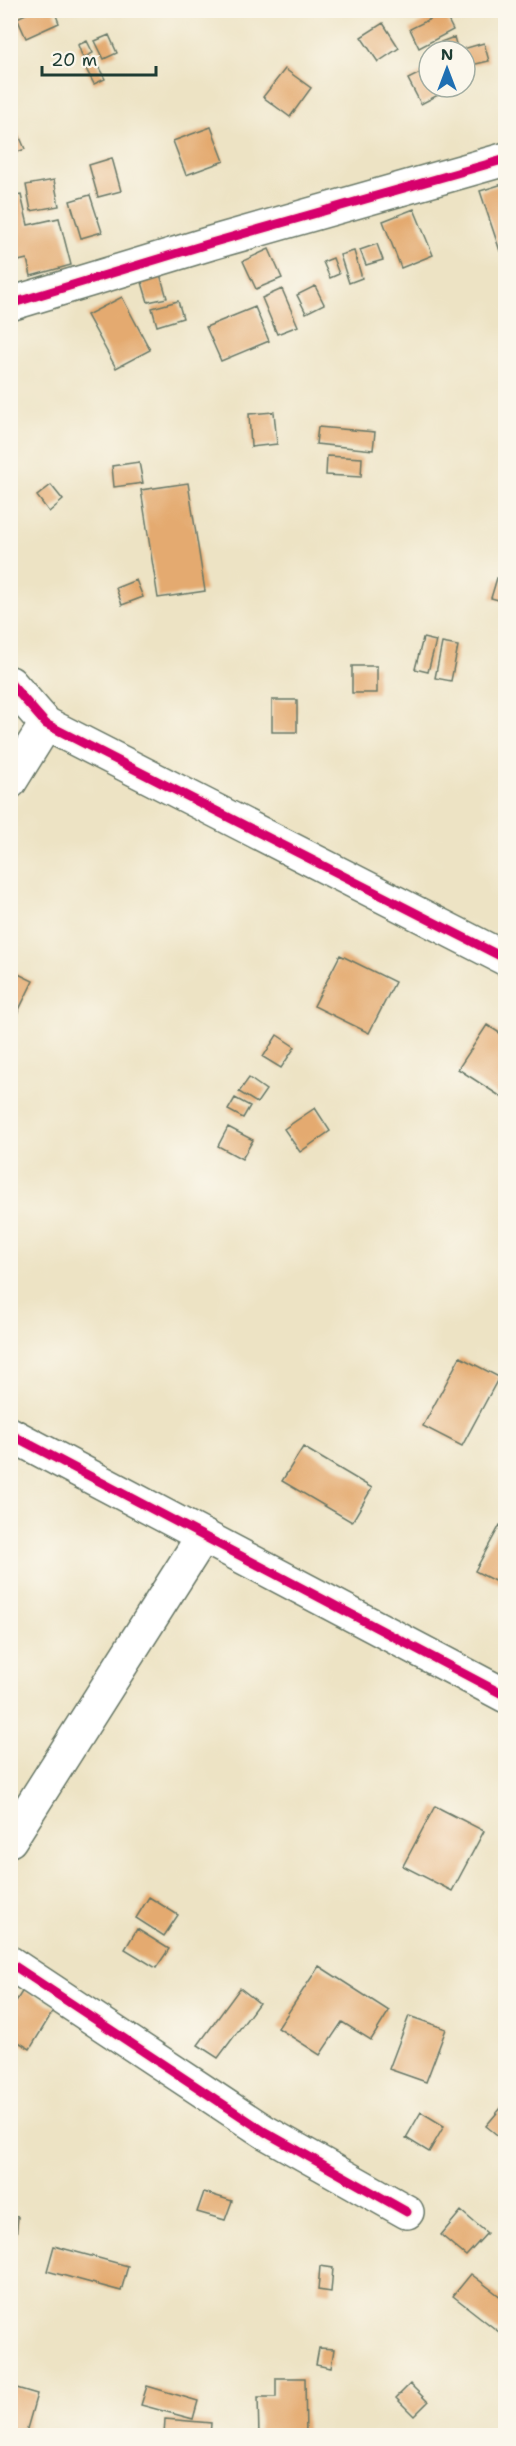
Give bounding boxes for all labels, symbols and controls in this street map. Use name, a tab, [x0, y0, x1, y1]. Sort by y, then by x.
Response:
scale bar	[42, 39, 156, 77]
north arrow	[417, 39, 477, 99]
text: N	[441, 44, 453, 65]
text: 20 m	[51, 48, 97, 72]

